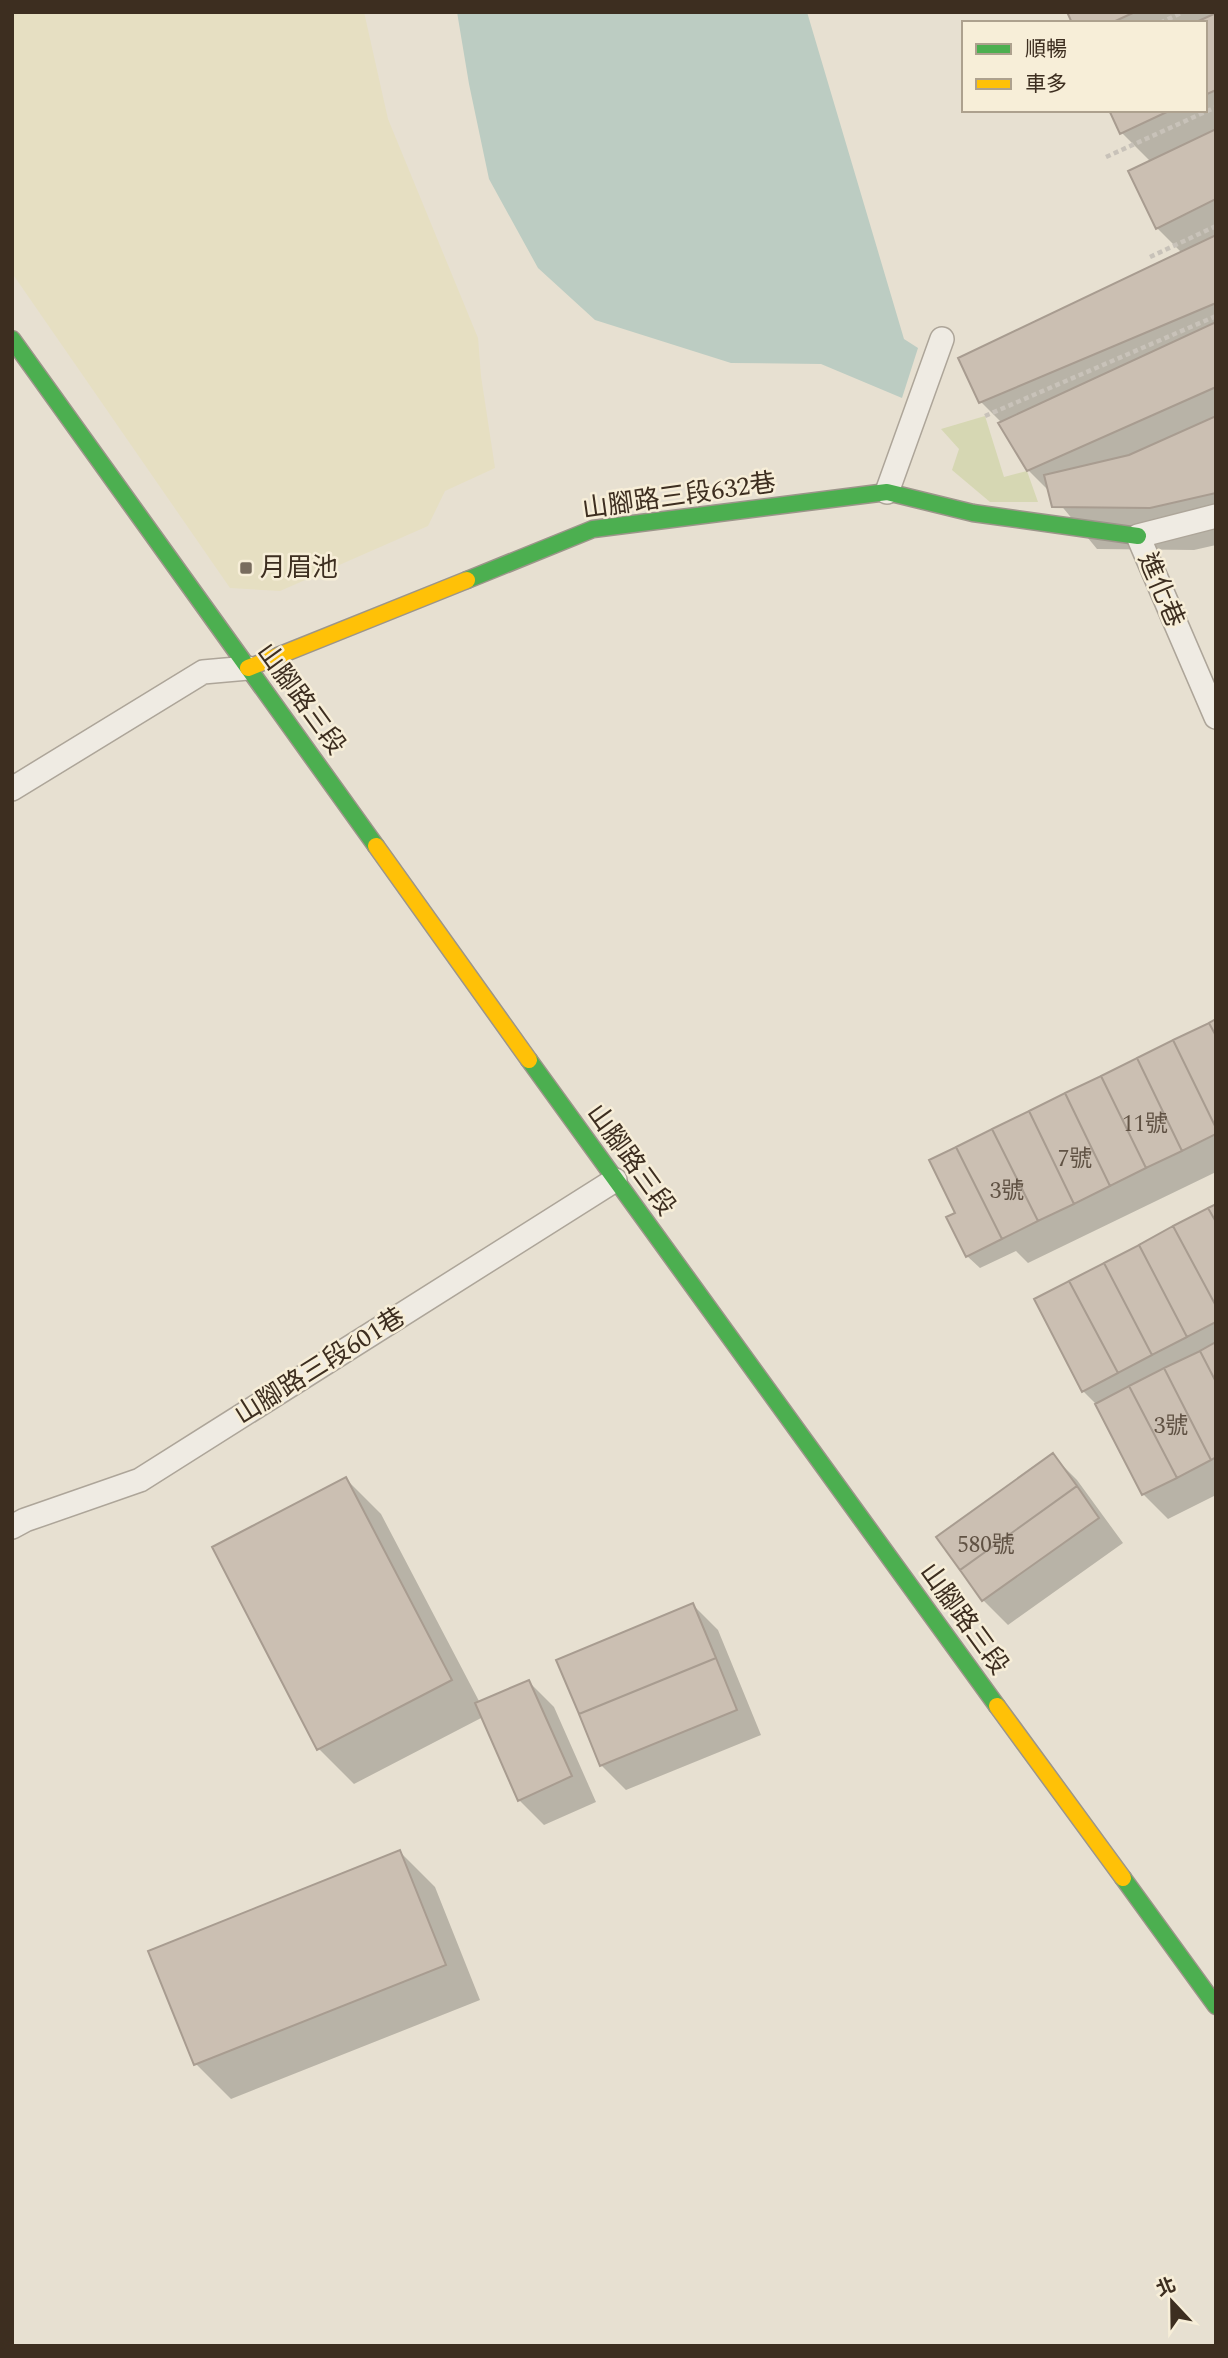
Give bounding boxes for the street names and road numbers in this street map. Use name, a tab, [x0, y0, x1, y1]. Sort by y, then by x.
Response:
street label: 山腳路三段632巷	[580, 463, 778, 529]
street label: 進化巷	[1127, 546, 1195, 634]
street label: 山腳路三段	[247, 635, 355, 763]
street label: 山腳路三段	[577, 1096, 685, 1224]
street label: 山腳路三段601巷	[227, 1297, 413, 1435]
street label: 山腳路三段	[910, 1555, 1018, 1683]

